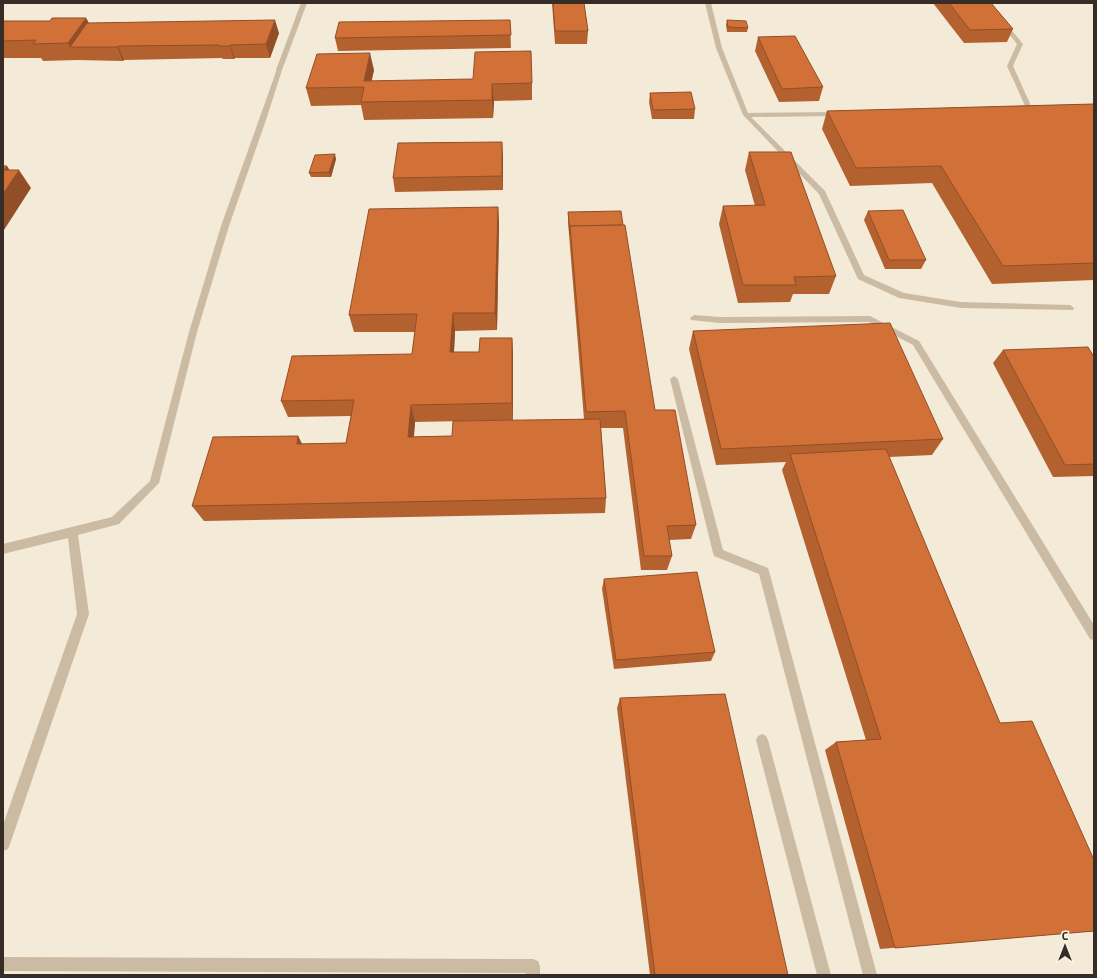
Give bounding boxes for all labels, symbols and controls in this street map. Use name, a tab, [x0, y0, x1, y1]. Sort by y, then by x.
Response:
north arrow	[1045, 926, 1085, 966]
text: С	[1062, 929, 1069, 942]

